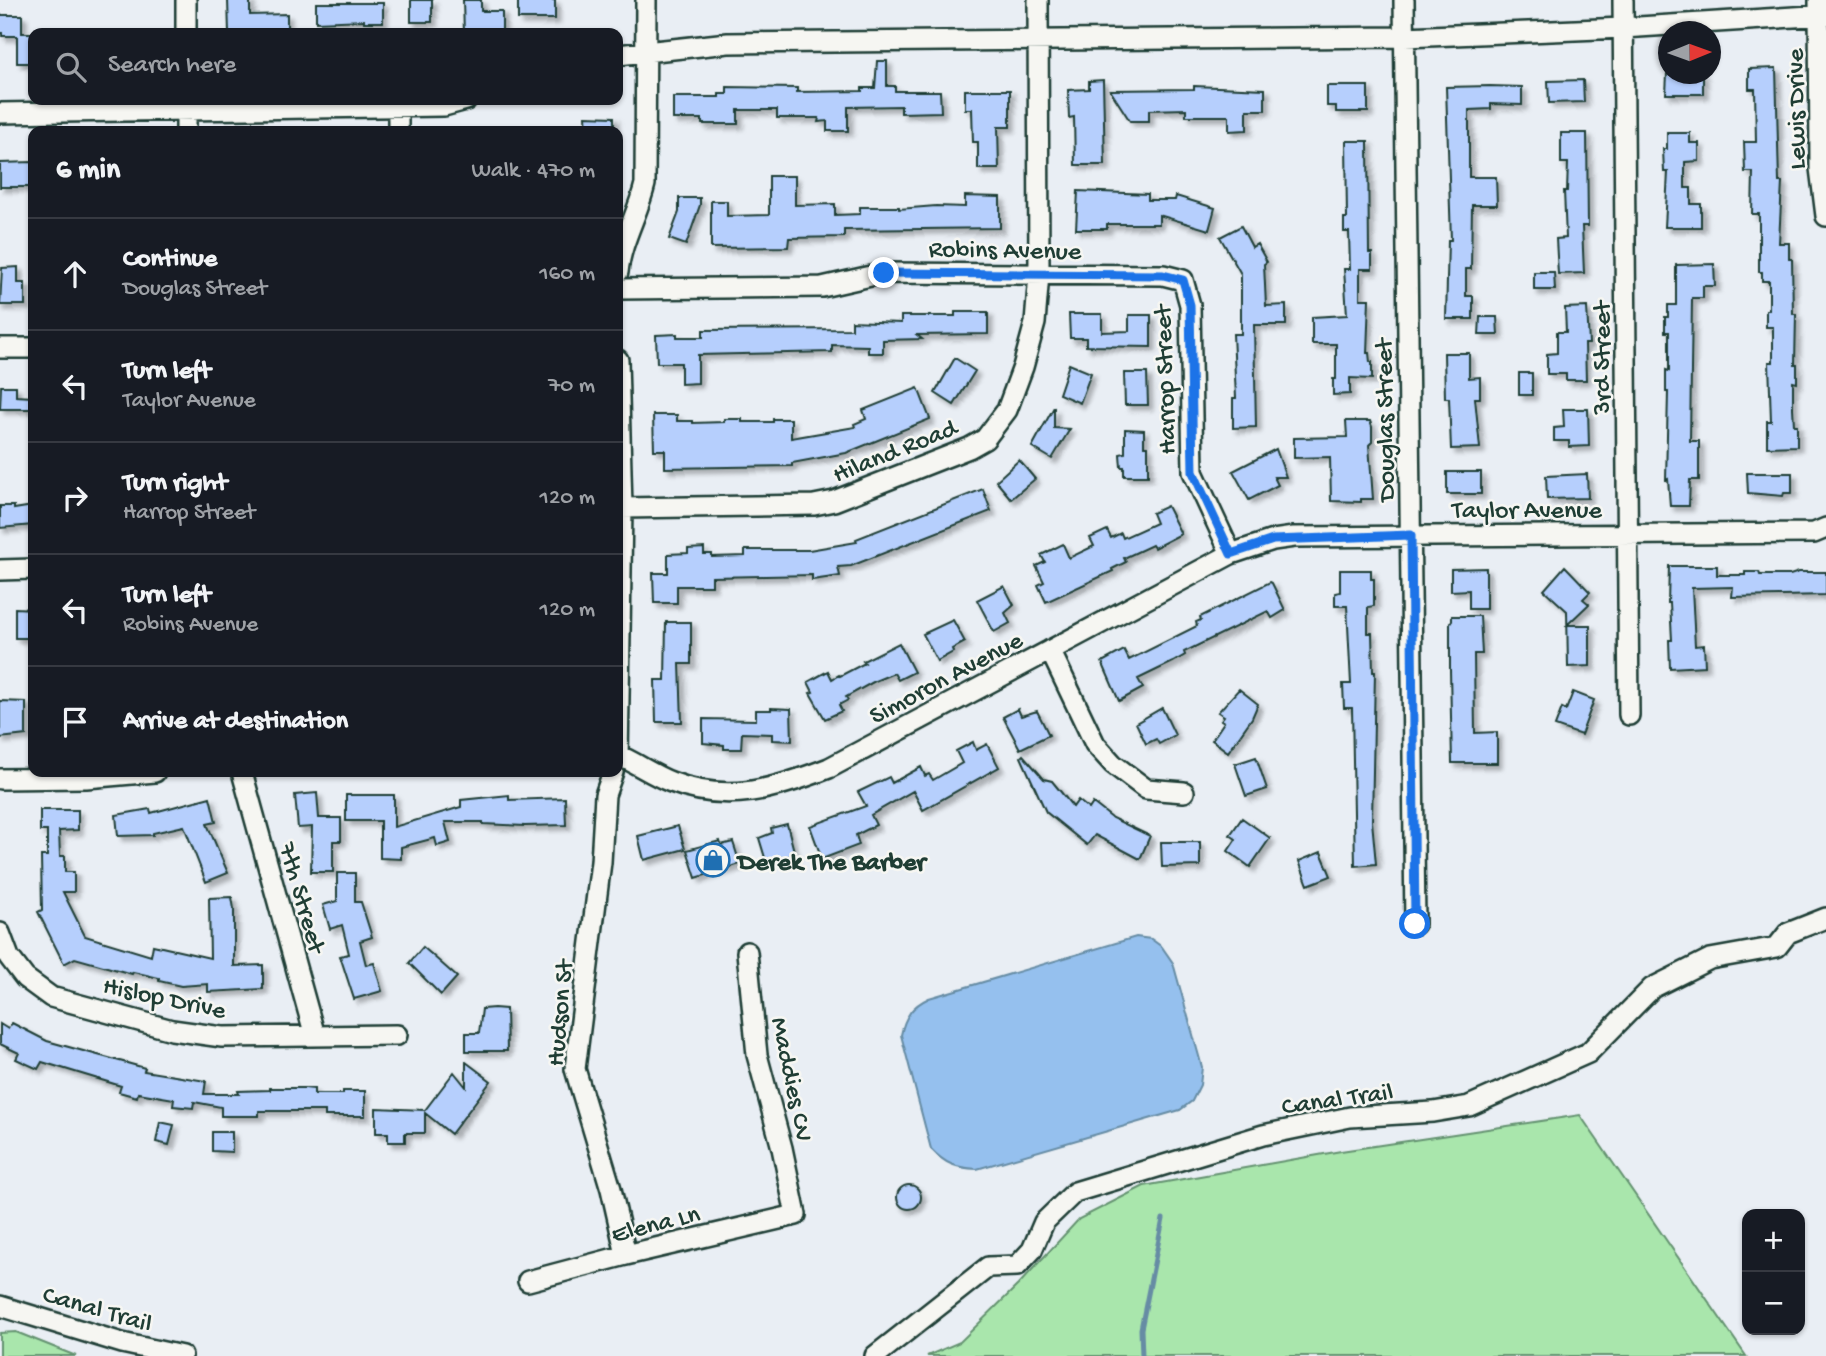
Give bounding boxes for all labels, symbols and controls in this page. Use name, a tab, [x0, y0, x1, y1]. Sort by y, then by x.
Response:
north arrow	[1658, 21, 1721, 84]
search box	[28, 28, 623, 105]
icon: search	[52, 48, 90, 86]
street label: Lewis Drive	[1782, 48, 1815, 170]
text: Search here	[108, 51, 236, 82]
text: 6 min	[56, 154, 120, 189]
text: Walk · 470 m	[472, 158, 595, 185]
street label: Robins Avenue	[928, 236, 1082, 269]
text: Continue	[123, 245, 217, 276]
icon: ahead	[56, 255, 94, 293]
route end	[868, 257, 899, 288]
text: 160 m	[539, 261, 595, 288]
text: Douglas Street	[123, 276, 267, 303]
street label: 3rd Street	[1589, 299, 1620, 416]
street label: Harrop Street	[1149, 302, 1186, 455]
street label: Douglas Street	[1371, 336, 1404, 504]
text: Turn left	[123, 357, 211, 388]
icon: left	[56, 367, 94, 405]
text: 70 m	[548, 373, 595, 400]
text: Taylor Avenue	[123, 388, 256, 415]
street label: Hiland Road	[829, 414, 964, 492]
text: Turn right	[123, 469, 227, 500]
icon: right	[56, 479, 94, 517]
text: 120 m	[540, 485, 595, 512]
street label: Taylor Avenue	[1450, 497, 1603, 528]
text: Harrop Street	[123, 500, 255, 527]
text: Turn left	[123, 581, 211, 612]
icon: left	[56, 591, 94, 629]
text: 120 m	[540, 597, 595, 624]
text: Robins Avenue	[123, 612, 258, 639]
street label: Simoron Avenue	[865, 626, 1030, 733]
icon: arrive	[56, 703, 94, 741]
text: Arrive at destination	[123, 707, 348, 738]
street label: 7th Street	[269, 838, 331, 959]
shop icon: Derek The Barber	[694, 841, 732, 879]
place label: Derek The Barber	[736, 849, 928, 880]
route start	[1399, 908, 1430, 939]
street label: Hudson St	[542, 957, 583, 1068]
street label: Hislop Drive	[100, 972, 229, 1029]
street label: Maddies CV	[761, 1015, 818, 1145]
street label: Canal Trail	[1280, 1078, 1395, 1125]
street label: Elena Ln	[609, 1200, 704, 1252]
map controls	[1742, 1209, 1805, 1335]
button: +	[1742, 1209, 1805, 1272]
button: −	[1742, 1272, 1805, 1335]
street label: Canal Trail	[39, 1281, 155, 1342]

